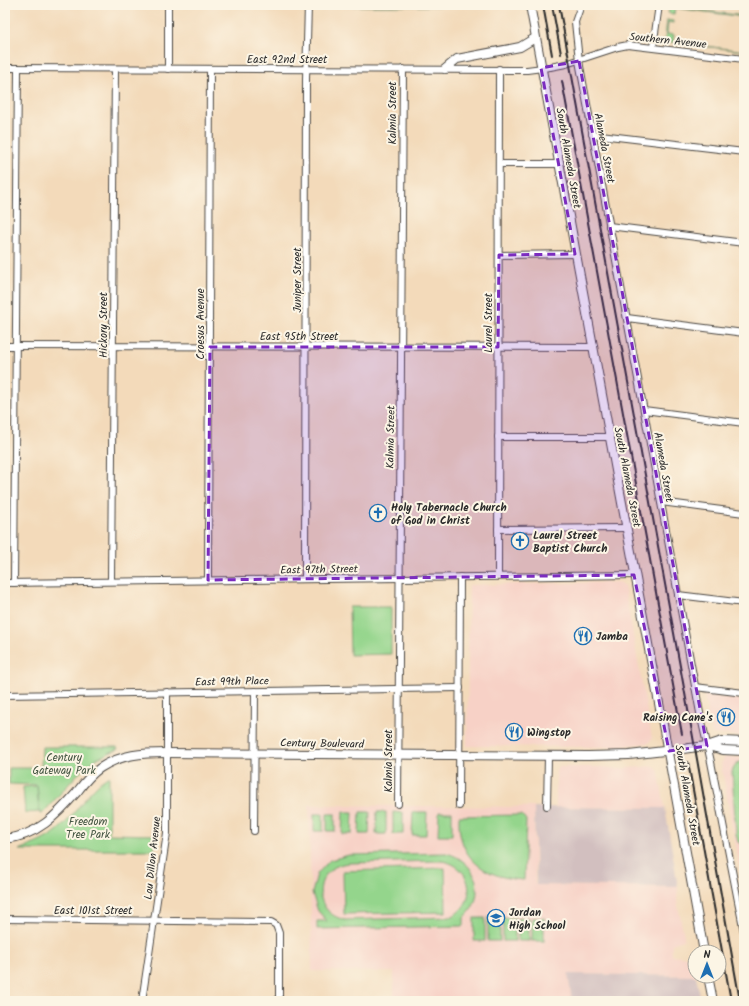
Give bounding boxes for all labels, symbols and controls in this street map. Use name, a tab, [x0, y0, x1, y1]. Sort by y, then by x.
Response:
street label: Southern Avenue	[628, 28, 707, 54]
street label: East 92nd Street	[247, 51, 328, 69]
street label: Kalmia Street	[384, 81, 402, 145]
street label: South Alameda Street	[550, 106, 586, 211]
street label: Alameda Street	[588, 112, 620, 186]
street label: Juniper Street	[289, 247, 307, 313]
street label: Croesus Avenue	[192, 288, 210, 360]
street label: Hickory Street	[95, 291, 113, 358]
street label: Laurel Street	[480, 292, 498, 353]
street label: East 95th Street	[260, 328, 339, 346]
street label: Kalmia Street	[381, 405, 401, 469]
street label: South Alameda Street	[608, 425, 646, 530]
street label: Alameda Street	[648, 431, 678, 505]
place label: Holy Tabernacle Church of God in Christ	[391, 499, 507, 530]
church icon: Holy Tabernacle Church of God in Christ	[368, 503, 388, 523]
place label: Laurel Street Baptist Church	[533, 527, 607, 558]
church icon: Laurel Street Baptist Church	[510, 531, 530, 551]
street label: East 97th Street	[280, 560, 359, 580]
restaurant icon: Jamba	[573, 626, 593, 646]
place label: Jamba	[596, 628, 628, 646]
street label: East 99th Place	[195, 672, 269, 692]
restaurant icon: Raising Cane's	[716, 707, 736, 727]
place label: Raising Cane's	[643, 709, 714, 727]
restaurant icon: Wingstop	[504, 722, 524, 742]
place label: Wingstop	[527, 724, 571, 742]
street label: Kalmia Street	[380, 729, 398, 793]
street label: Century Boulevard	[280, 734, 365, 754]
street label: South Alameda Street	[669, 743, 705, 848]
park label: Century Gateway Park	[32, 749, 96, 780]
park label: Freedom Tree Park	[66, 813, 111, 844]
street label: Lou Dillon Avenue	[140, 816, 166, 901]
street label: East 101st Street	[54, 902, 133, 920]
place label: Jordan High School	[509, 904, 565, 935]
school or university icon: Jordan High School	[486, 908, 506, 928]
north arrow	[687, 944, 727, 984]
text: N	[704, 946, 711, 964]

